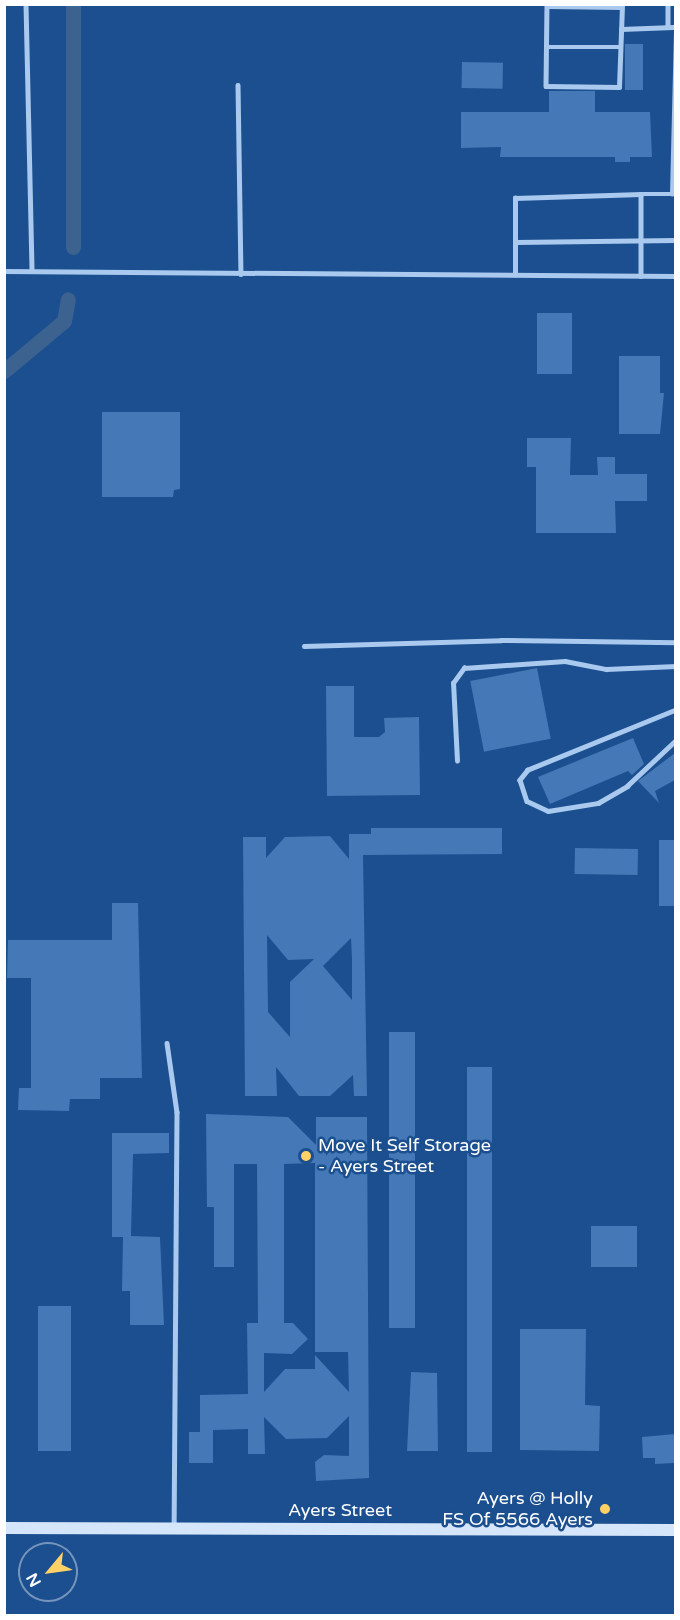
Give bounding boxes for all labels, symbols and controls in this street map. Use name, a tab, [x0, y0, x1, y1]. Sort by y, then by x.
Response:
place label: Move It Self Storage - Ayers Street	[318, 1135, 491, 1178]
marker: Move It Self Storage - Ayers Street	[299, 1149, 313, 1163]
place label: Ayers @ Holly FS Of 5566 Ayers	[442, 1488, 593, 1530]
street label: Ayers Street	[288, 1499, 392, 1521]
marker: Ayers @ Holly FS Of 5566 Ayers	[598, 1502, 612, 1516]
north arrow	[18, 1542, 78, 1602]
text: N	[22, 1569, 46, 1590]

